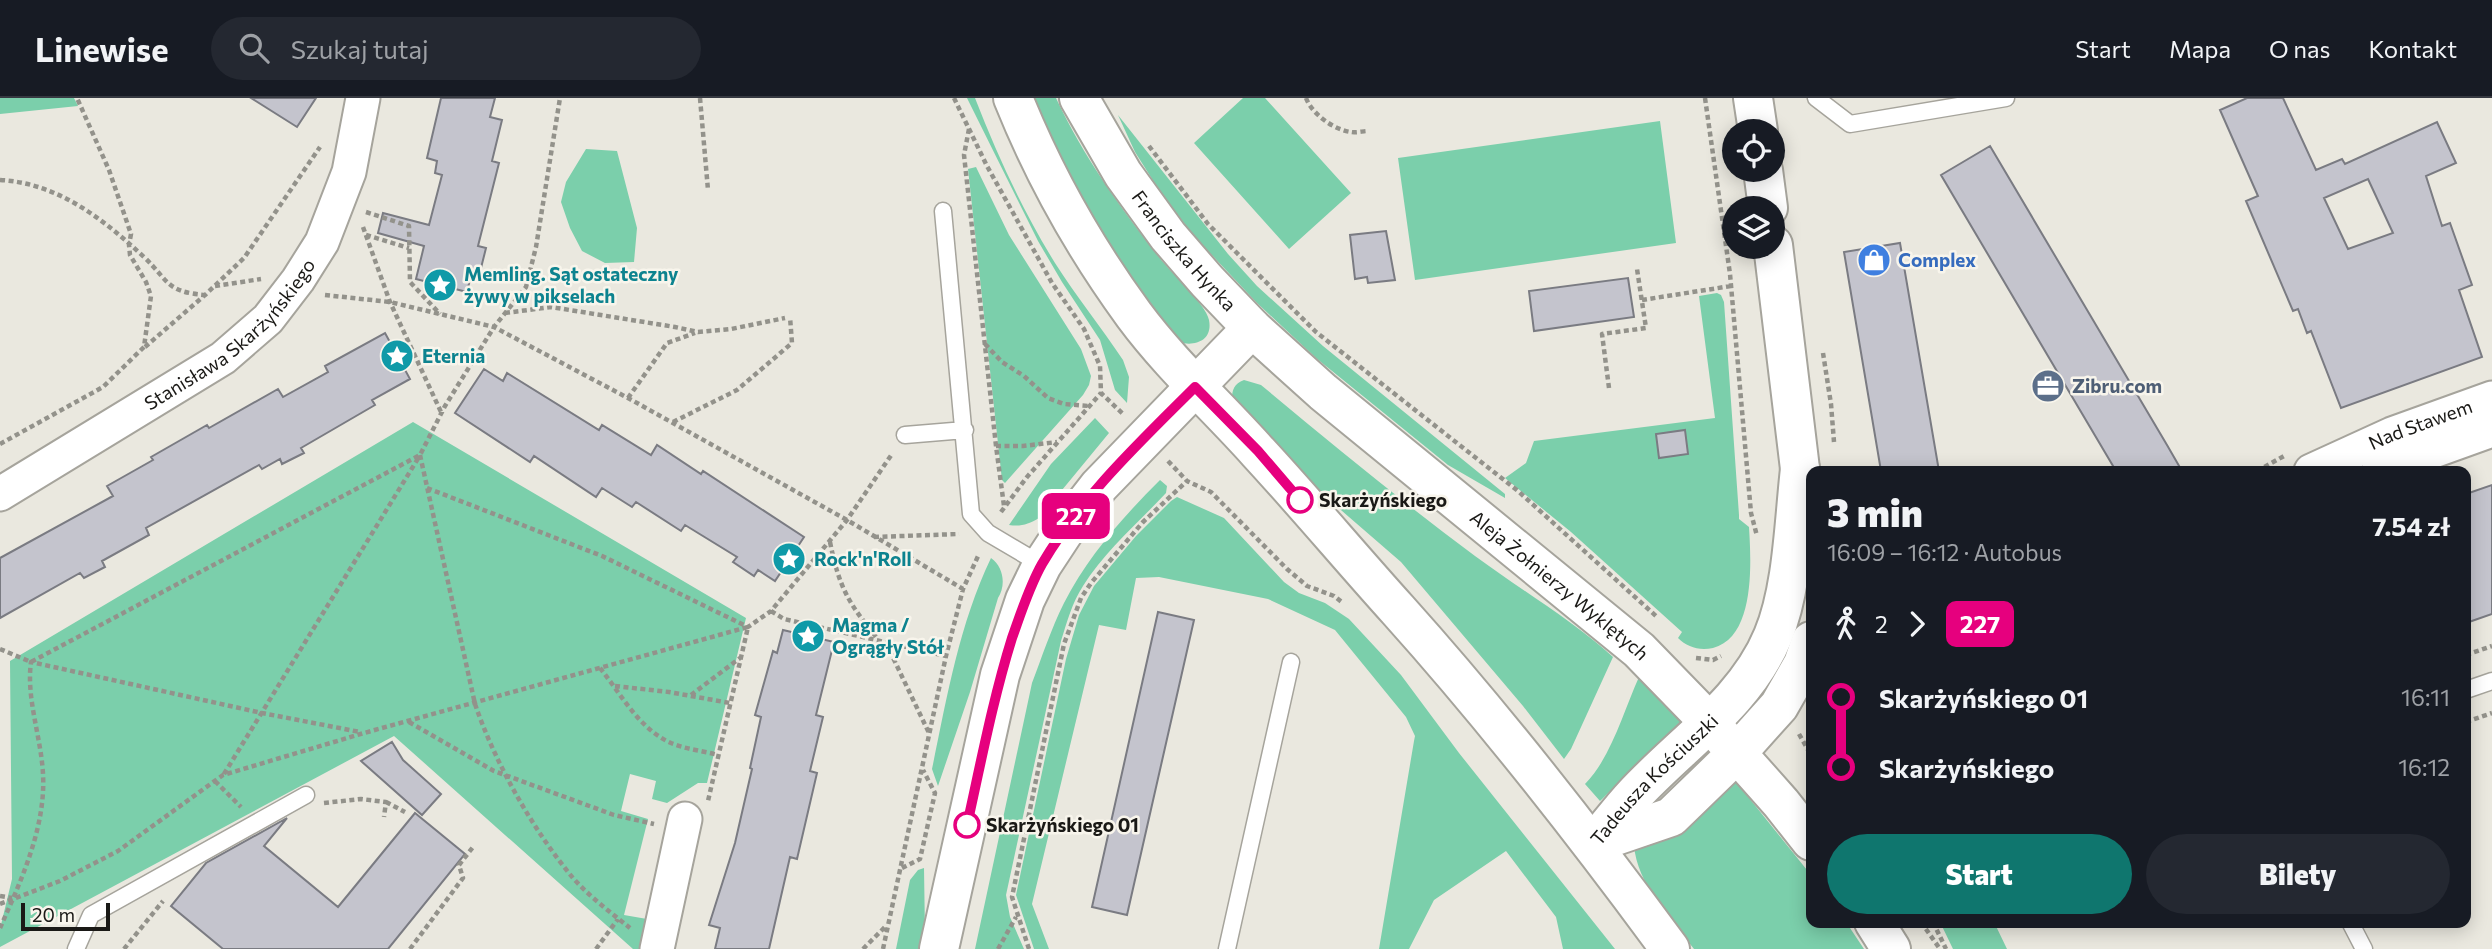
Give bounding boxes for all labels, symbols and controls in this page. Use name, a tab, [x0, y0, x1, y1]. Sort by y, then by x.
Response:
search box	[211, 17, 701, 80]
text: Linewise	[35, 28, 169, 69]
icon: search	[235, 29, 273, 67]
text: Szukaj tutaj	[291, 33, 429, 64]
text: Start	[2075, 34, 2131, 63]
text: Mapa	[2169, 34, 2231, 63]
text: O nas	[2269, 34, 2330, 63]
text: Kontakt	[2368, 34, 2457, 63]
map controls	[1722, 119, 1785, 259]
button: locate	[1722, 119, 1785, 182]
street label: Franciszka Hynka	[1128, 186, 1241, 315]
button: layers	[1722, 196, 1785, 259]
shop icon: Complex	[1855, 241, 1893, 279]
place label: Complex	[1898, 248, 1976, 271]
street label: Stanisława Skarżyńskiego	[140, 254, 320, 414]
place label: Memling. Sąt ostateczny żywy w pikselach	[464, 262, 679, 307]
place icon: Memling. Sąt ostateczny żywy w pikselach	[421, 266, 459, 304]
place icon: Eternia	[378, 337, 416, 375]
place label: Eternia	[422, 344, 485, 367]
office icon: Zibru.com	[2029, 367, 2067, 405]
place label: Zibru.com	[2072, 374, 2162, 397]
street label: Nad Stawem	[2365, 394, 2475, 454]
marker: Skarżyńskiego	[1287, 487, 1313, 513]
place label: Skarżyńskiego	[1319, 488, 1447, 511]
text: 3 min	[1827, 488, 1923, 535]
line badge: 227	[1036, 493, 1116, 539]
text: 227	[1056, 501, 1096, 530]
street label: Aleja Żołnierzy Wyklętych	[1466, 505, 1654, 664]
text: 7.54 zł	[2372, 510, 2450, 541]
text: 16:09 – 16:12 · Autobus	[1827, 538, 2062, 566]
place icon: Rock'n'Roll	[770, 540, 808, 578]
place label: Rock'n'Roll	[814, 547, 912, 570]
icon: walk	[1827, 605, 1865, 643]
icon: forward	[1898, 605, 1936, 643]
text: 227	[1960, 609, 2000, 638]
text: 2	[1875, 610, 1888, 638]
place label: Magma / Ogrągły Stół	[832, 613, 944, 658]
place icon: Magma / Ogrągły Stół	[789, 617, 827, 655]
text: Skarżyńskiego 01	[1879, 682, 2088, 713]
text: 16:11	[2401, 683, 2450, 711]
street label: Tadeusza Kościuszki	[1585, 709, 1723, 850]
text: Skarżyńskiego	[1879, 752, 2054, 783]
text: 16:12	[2398, 753, 2450, 781]
marker: Skarżyńskiego 01	[954, 812, 980, 838]
place label: Skarżyńskiego 01	[986, 813, 1139, 836]
button: Start	[1827, 834, 2132, 914]
button: Bilety	[2146, 834, 2450, 914]
scale bar	[21, 900, 110, 932]
text: 20 m	[32, 903, 75, 926]

